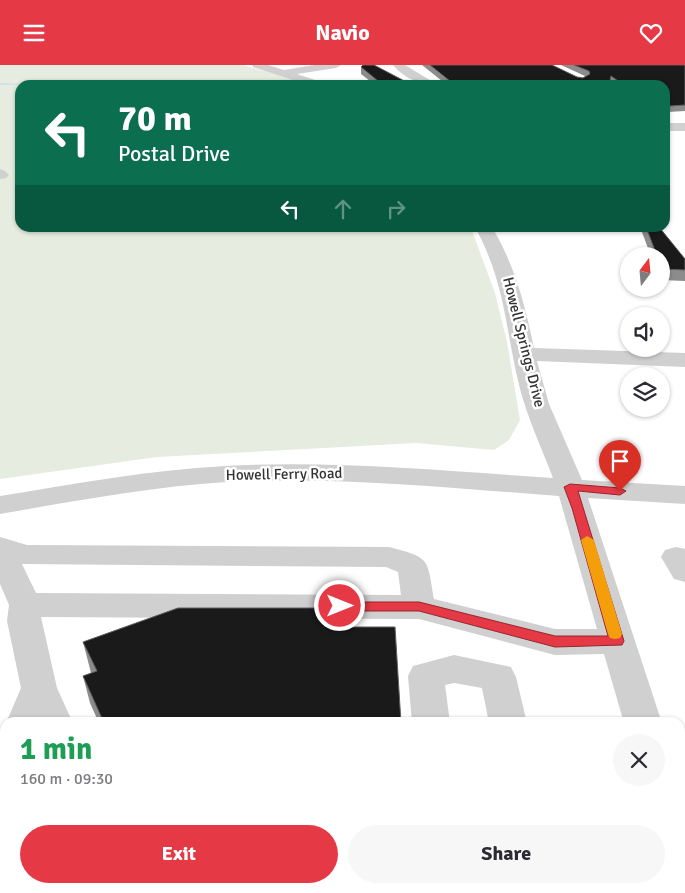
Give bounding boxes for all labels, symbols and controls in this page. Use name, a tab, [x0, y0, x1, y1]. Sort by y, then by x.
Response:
icon: menu	[20, 19, 48, 47]
text: Navio	[315, 19, 370, 46]
icon: heart	[637, 19, 665, 47]
text: 70 m	[118, 97, 192, 140]
icon: left	[35, 100, 100, 165]
text: Postal Drive	[118, 140, 230, 167]
icon: left	[276, 195, 304, 223]
icon: ahead	[329, 195, 357, 223]
icon: right	[382, 195, 410, 223]
north arrow	[620, 247, 670, 297]
map controls	[620, 247, 670, 417]
street label: Howell Springs Drive	[499, 275, 549, 409]
button: sound	[620, 307, 670, 357]
button: layers	[620, 367, 670, 417]
pin	[599, 440, 641, 491]
icon: arrive	[606, 447, 634, 475]
street label: Howell Ferry Road	[226, 464, 342, 484]
position arrow	[313, 579, 365, 631]
text: 1 min	[20, 731, 92, 768]
button: close	[613, 734, 665, 786]
text: 160 m · 09:30	[20, 769, 113, 789]
button: Exit	[20, 825, 338, 883]
button: Share	[348, 825, 665, 883]

